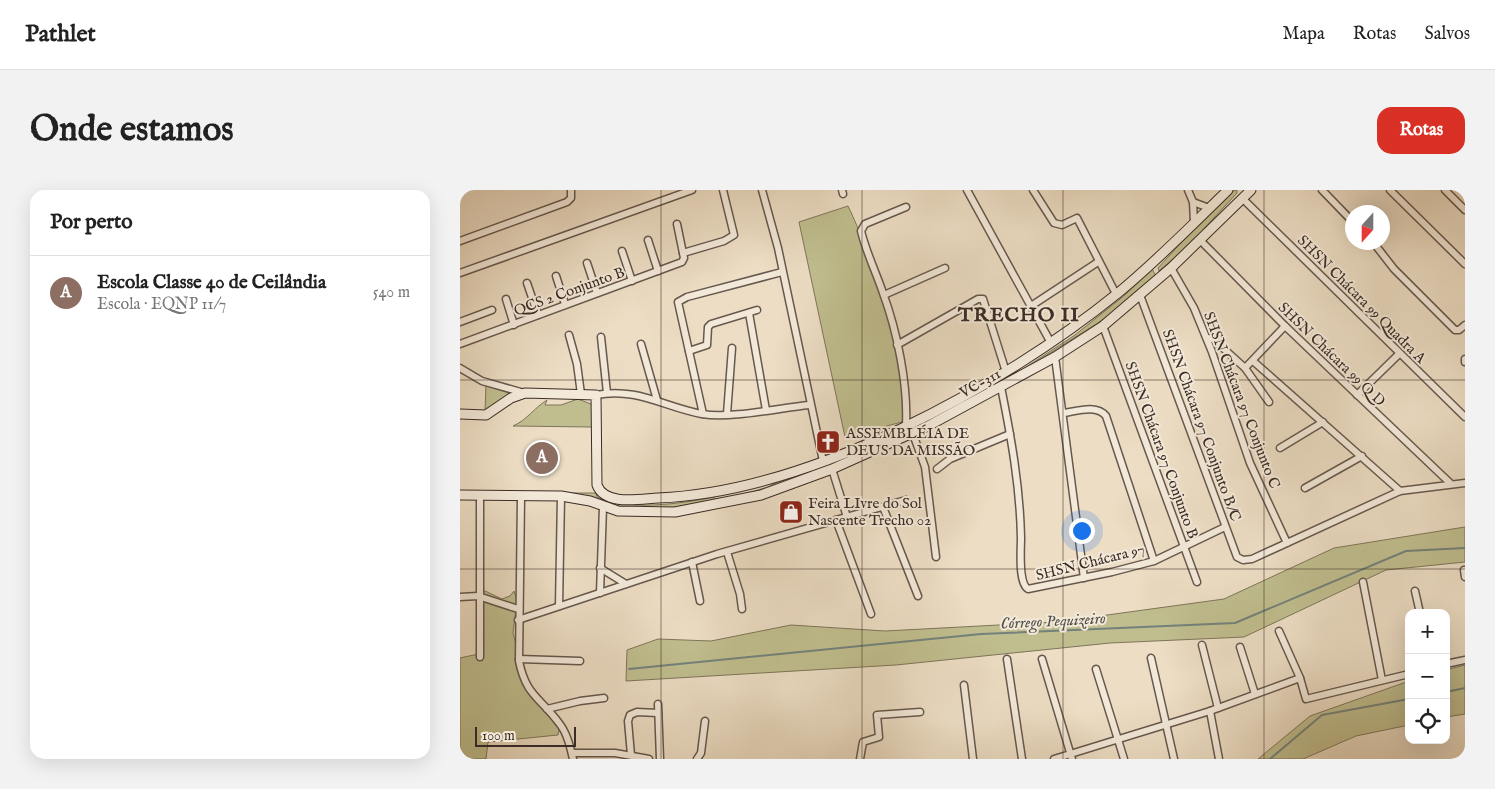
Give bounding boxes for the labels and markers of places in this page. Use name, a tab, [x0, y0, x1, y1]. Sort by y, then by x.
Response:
place label: ASSEMBLÉIA DE DEUS DA MISSÃO	[845, 424, 975, 460]
church icon: ASSEMBLÉIA DE DEUS DA MISSÃO	[815, 429, 841, 455]
pin: A	[526, 439, 558, 477]
place label: Feira LIvre do Sol Nascente Trecho 02	[808, 494, 931, 530]
shop icon: Feira LIvre do Sol Nascente Trecho 02	[778, 499, 804, 525]

